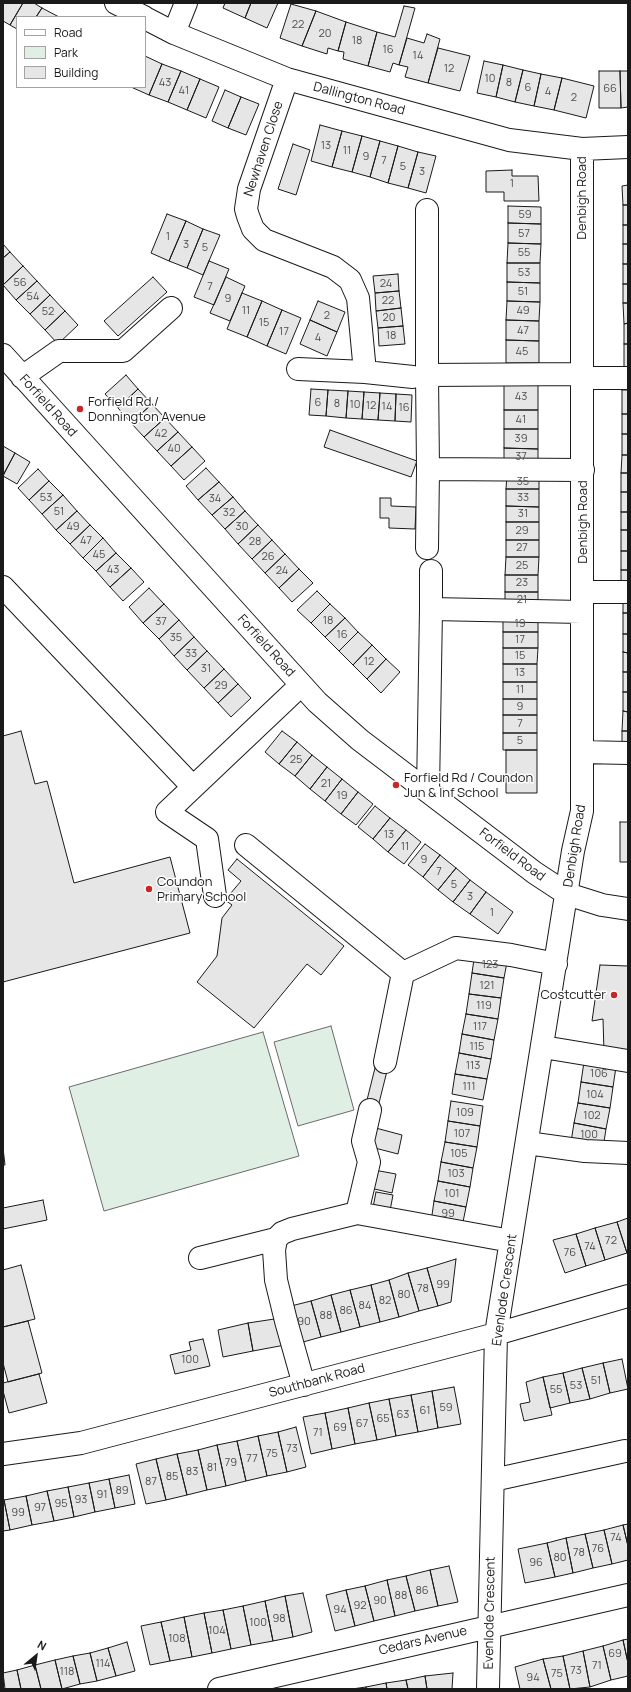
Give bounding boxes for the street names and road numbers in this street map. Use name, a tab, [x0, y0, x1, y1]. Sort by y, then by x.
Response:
street label: Dallington Road	[311, 79, 407, 119]
street label: Newhaven Close	[241, 99, 287, 199]
street label: Denbigh Road	[574, 156, 590, 240]
street label: Forfield Road	[16, 372, 80, 440]
street label: Denbigh Road	[575, 480, 591, 564]
street label: Forfield Road	[234, 612, 298, 680]
street label: Denbigh Road	[561, 804, 589, 888]
street label: Forfield Road	[476, 825, 548, 885]
street label: Evenlode Crescent	[489, 1233, 521, 1347]
street label: Southbank Road	[267, 1361, 367, 1401]
street label: Evenlode Crescent	[481, 1556, 499, 1670]
street label: Cedars Avenue	[377, 1623, 469, 1659]

